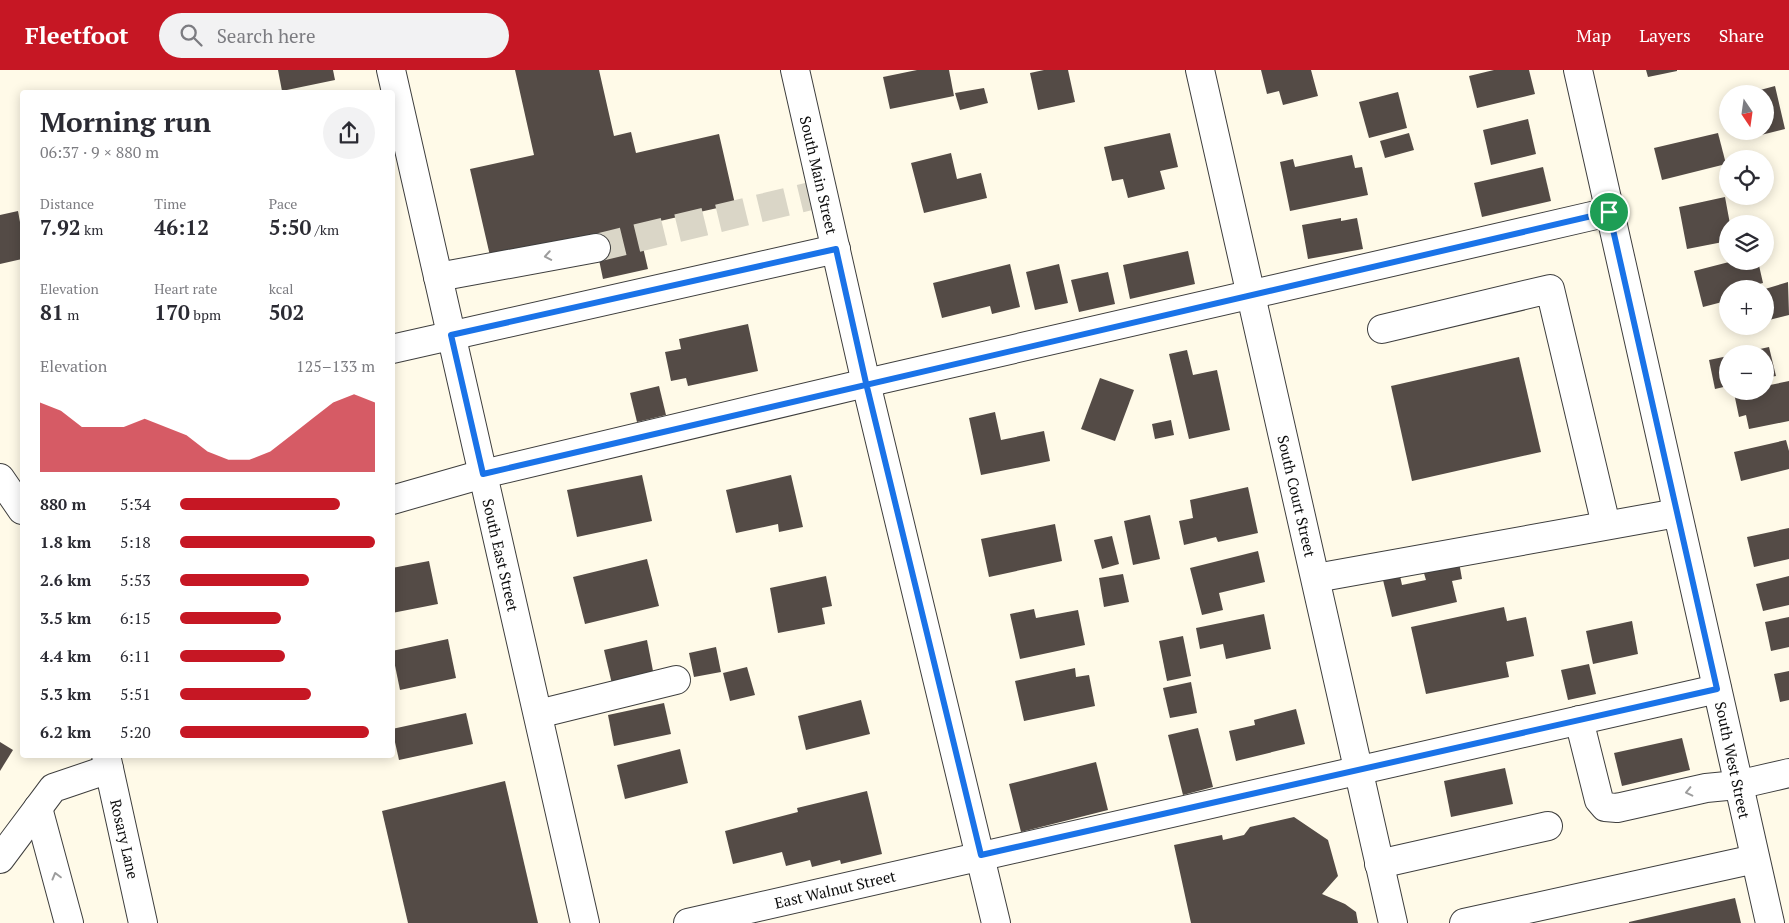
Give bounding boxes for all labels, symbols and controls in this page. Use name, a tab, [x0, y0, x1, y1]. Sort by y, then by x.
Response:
search box	[159, 13, 509, 58]
text: Fleetfoot	[25, 19, 129, 51]
icon: search	[177, 21, 205, 49]
text: Search here	[217, 23, 315, 48]
text: Map	[1576, 23, 1611, 47]
text: Layers	[1639, 23, 1691, 47]
text: Share	[1719, 23, 1764, 47]
north arrow	[1719, 85, 1774, 140]
map controls	[1719, 85, 1774, 400]
text: Morning run	[40, 103, 211, 140]
button: share	[323, 107, 375, 159]
street label: South Main Street	[796, 114, 842, 236]
text: 06:37 · 9 × 880 m	[40, 141, 159, 163]
button: locate	[1719, 150, 1774, 205]
pin	[1588, 191, 1630, 233]
text: Distance	[40, 194, 94, 213]
text: Time	[154, 194, 186, 213]
text: Pace	[269, 194, 297, 213]
icon: arrive	[1595, 198, 1623, 226]
text: 7.92	[40, 213, 81, 241]
text: 46:12	[154, 213, 209, 241]
text: 5:50	[269, 213, 311, 241]
button: layers	[1719, 215, 1774, 270]
text: km	[81, 220, 103, 239]
text: /km	[311, 220, 339, 239]
one-way arrow	[544, 251, 553, 261]
text: Elevation	[40, 279, 99, 298]
text: Heart rate	[154, 279, 217, 298]
text: kcal	[269, 279, 294, 298]
button: +	[1719, 280, 1774, 335]
text: 81	[40, 298, 64, 326]
text: 170	[154, 298, 190, 326]
text: 502	[269, 298, 304, 326]
text: m	[64, 305, 79, 324]
text: bpm	[190, 305, 221, 324]
button: −	[1719, 345, 1774, 400]
text: Elevation	[40, 355, 107, 377]
text: 125–133 m	[296, 355, 375, 377]
street label: South Court Street	[1273, 433, 1321, 559]
text: 880 m	[40, 493, 86, 515]
text: 5:34	[120, 493, 151, 515]
street label: South East Street	[478, 497, 524, 614]
text: 1.8 km	[40, 531, 91, 553]
text: 5:18	[120, 531, 151, 553]
text: 2.6 km	[40, 569, 91, 591]
text: 5:53	[120, 569, 151, 591]
text: 3.5 km	[40, 607, 91, 629]
text: 6:15	[120, 607, 151, 629]
text: 4.4 km	[40, 645, 91, 667]
text: 6:11	[120, 645, 151, 667]
text: 5.3 km	[40, 683, 91, 705]
text: 5:51	[120, 683, 151, 705]
street label: South West Street	[1711, 700, 1755, 821]
text: 6.2 km	[40, 721, 91, 743]
text: 5:20	[120, 721, 151, 743]
one-way arrow	[1685, 786, 1694, 796]
street label: Rosary Lane	[106, 797, 144, 881]
street label: East Walnut Street	[772, 865, 898, 913]
one-way arrow	[52, 872, 62, 880]

